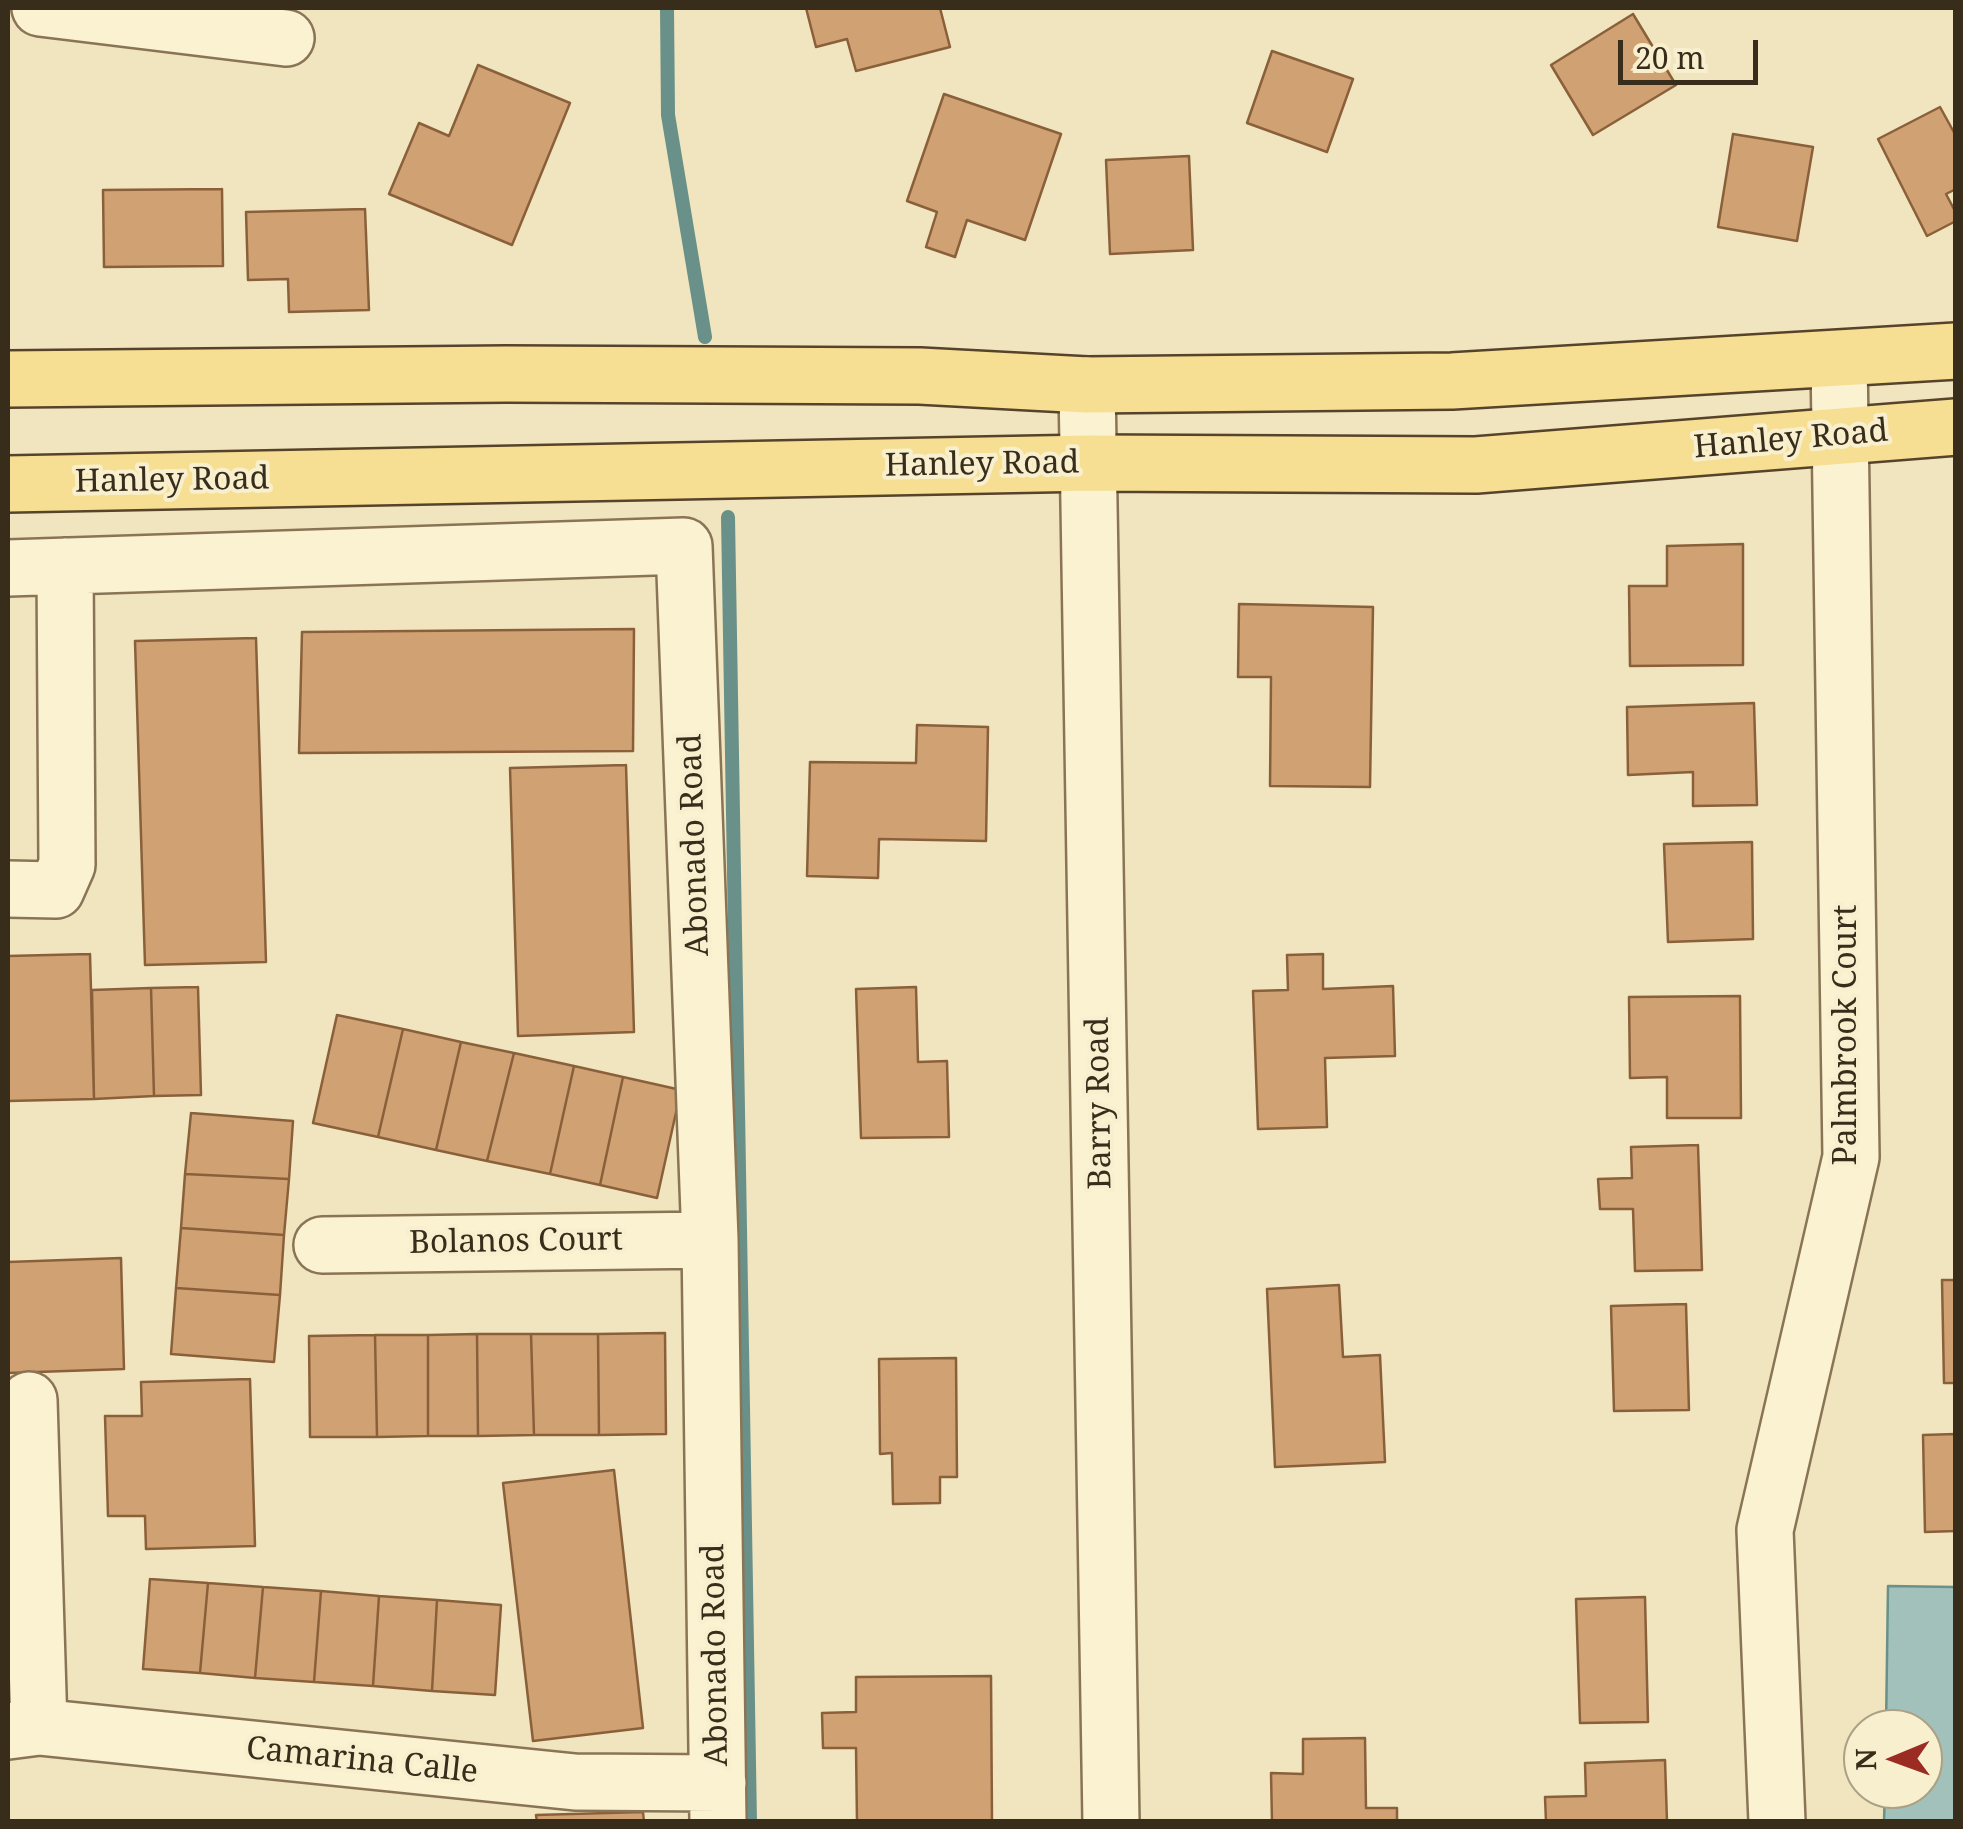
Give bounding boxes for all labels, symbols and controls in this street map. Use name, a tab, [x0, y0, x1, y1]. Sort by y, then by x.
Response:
scale bar	[1623, 20, 1763, 82]
text: 20 m	[1635, 37, 1705, 78]
street label: Hanley Road	[1692, 412, 1890, 468]
street label: Hanley Road	[884, 444, 1080, 486]
street label: Hanley Road	[74, 460, 270, 502]
street label: Abonado Road	[672, 733, 718, 957]
street label: Palmbrook Court	[1828, 905, 1866, 1165]
street label: Barry Road	[1079, 1016, 1121, 1190]
street label: Bolanos Court	[409, 1221, 623, 1263]
street label: Abonado Road	[695, 1543, 737, 1767]
north arrow	[1843, 1709, 1943, 1809]
street label: Camarina Calle	[244, 1730, 480, 1792]
text: N	[1846, 1748, 1884, 1771]

